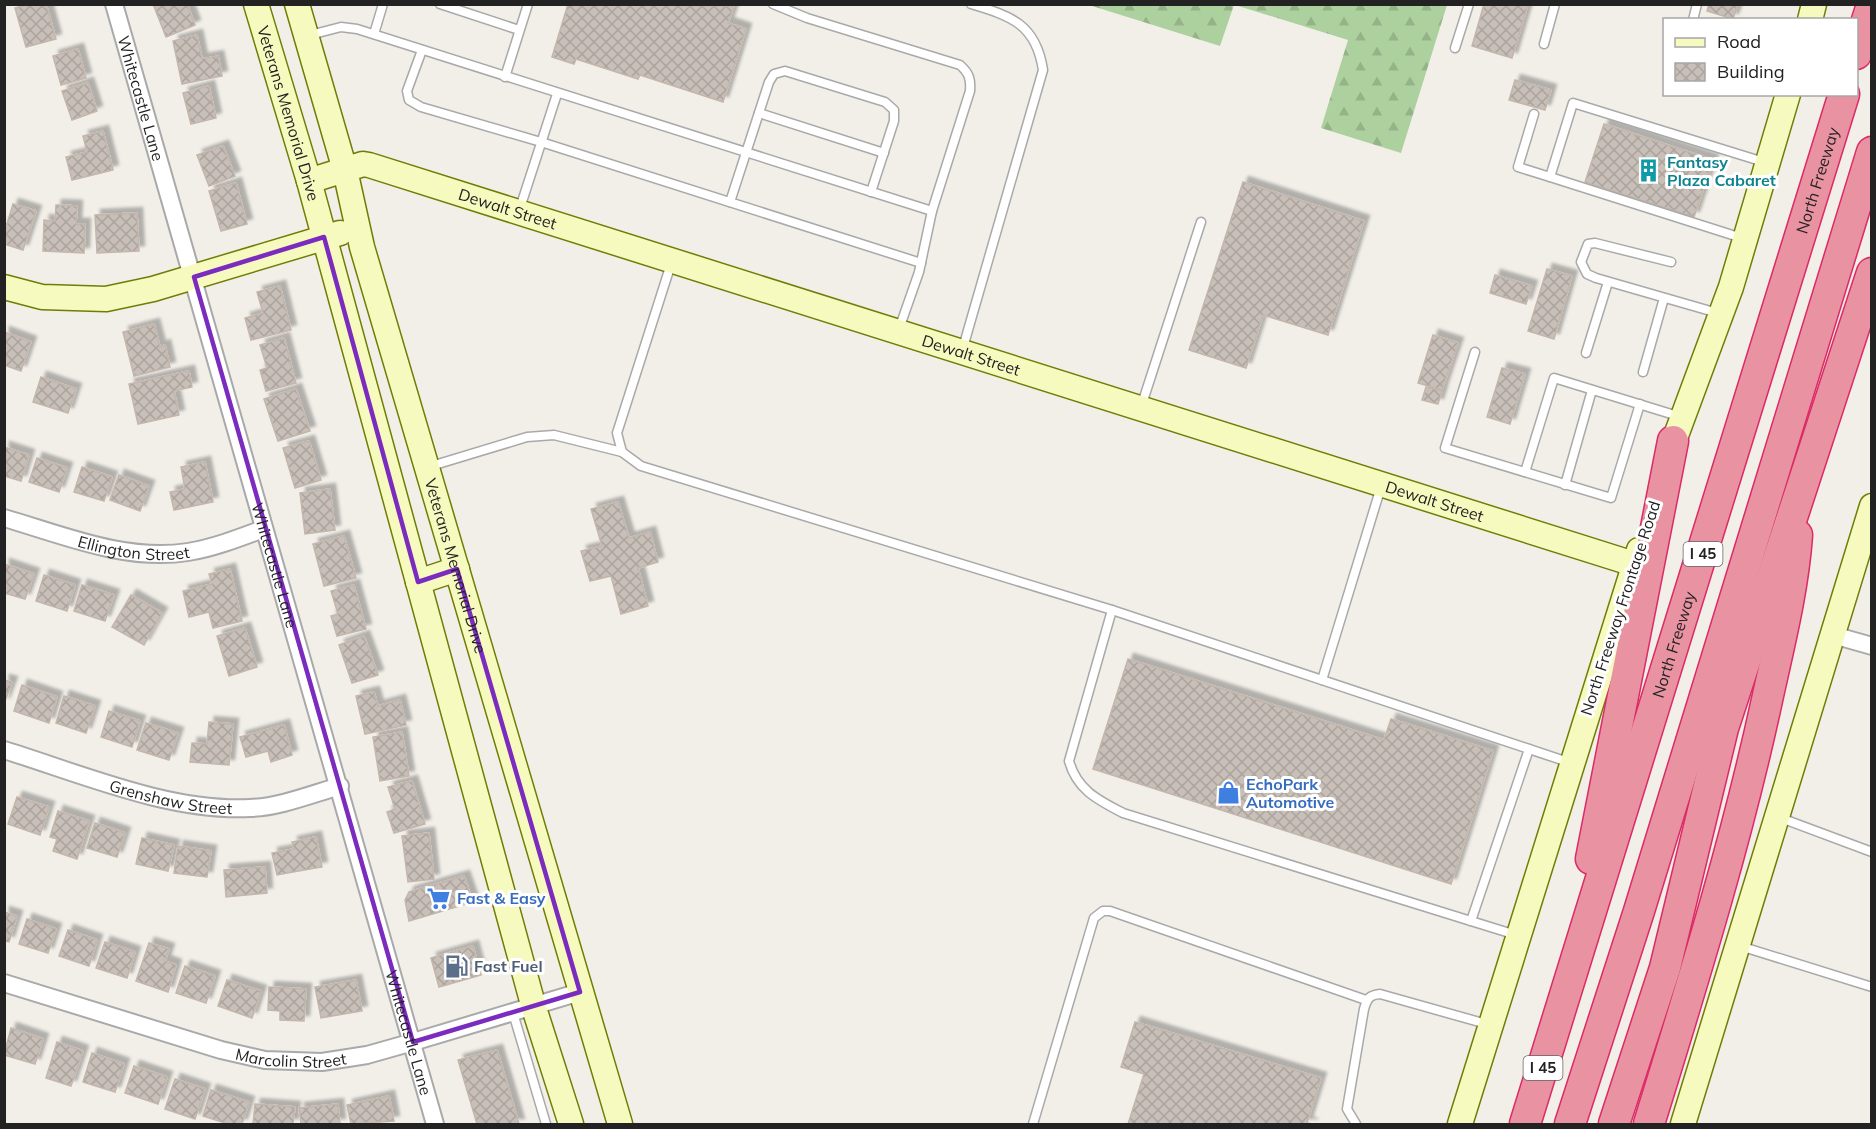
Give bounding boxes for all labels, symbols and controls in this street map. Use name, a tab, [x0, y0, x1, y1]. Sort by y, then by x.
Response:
legend	[1663, 18, 1858, 96]
street label: Veterans Memorial Drive	[253, 23, 324, 203]
text: Road	[1717, 30, 1761, 53]
street label: Whitecastle Lane	[114, 33, 168, 163]
text: Building	[1717, 60, 1785, 83]
street label: North Freeway	[1791, 124, 1843, 236]
place label: Fantasy Plaza Cabaret	[1667, 152, 1776, 190]
building icon: Fantasy Plaza Cabaret	[1636, 158, 1662, 184]
street label: Dewalt Street	[456, 184, 560, 234]
street label: Dewalt Street	[919, 330, 1023, 380]
street label: Veterans Memorial Drive	[421, 476, 491, 656]
street label: Dewalt Street	[1383, 476, 1487, 526]
street label: North Freeway Frontage Road	[1576, 498, 1664, 718]
street label: Whitecastle Lane	[247, 500, 302, 630]
street label: Ellington Street	[76, 531, 191, 564]
road number: I 45	[1684, 542, 1722, 566]
street label: North Freeway	[1648, 588, 1700, 700]
place label: EchoPark Automotive	[1246, 774, 1335, 812]
street label: Grenshaw Street	[107, 775, 233, 818]
shop icon: EchoPark Automotive	[1215, 780, 1241, 806]
supermarket icon: Fast & Easy	[426, 885, 452, 911]
place label: Fast & Easy	[457, 888, 546, 908]
fuel station icon: Fast Fuel	[443, 953, 469, 979]
place label: Fast Fuel	[474, 956, 543, 976]
street label: Whitecastle Lane	[381, 968, 436, 1098]
street label: Marcolin Street	[234, 1044, 348, 1072]
road number: I 45	[1524, 1056, 1562, 1080]

